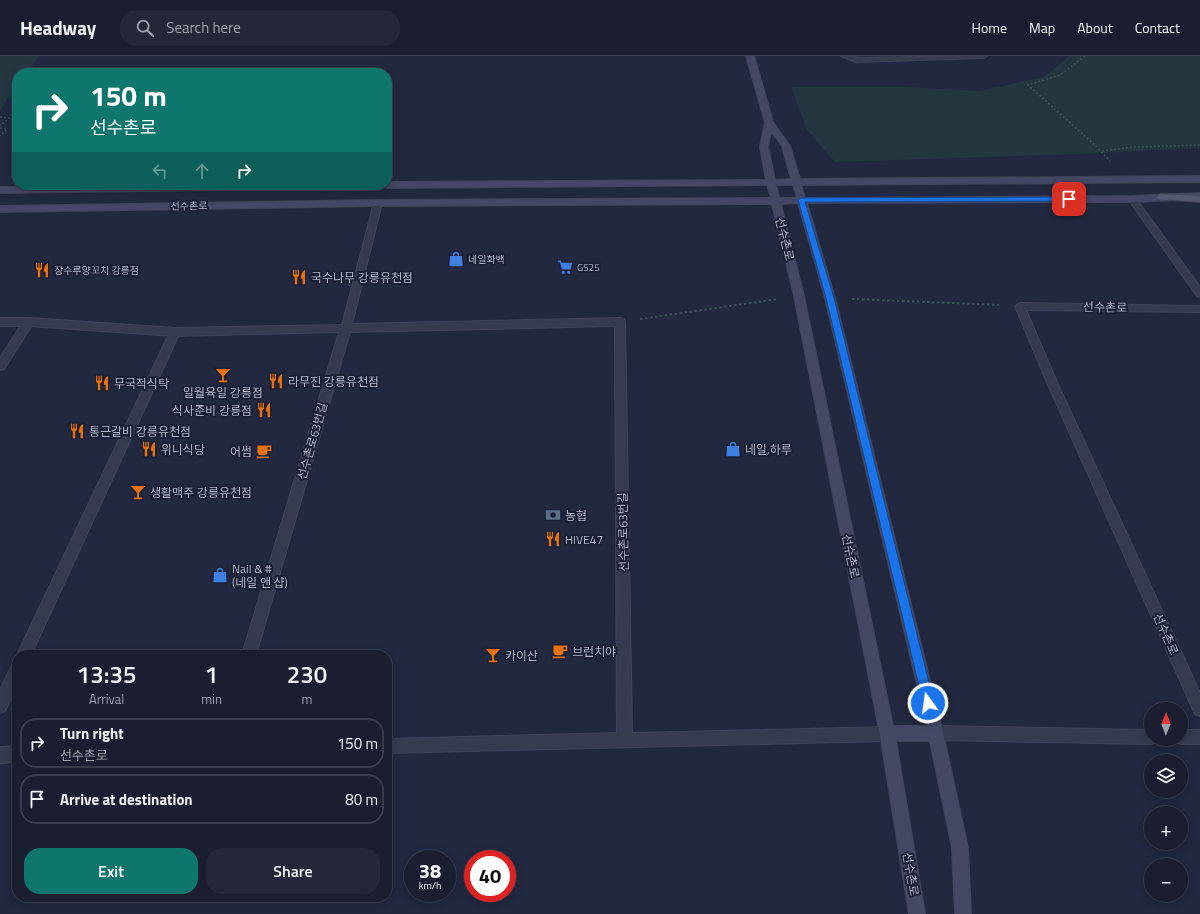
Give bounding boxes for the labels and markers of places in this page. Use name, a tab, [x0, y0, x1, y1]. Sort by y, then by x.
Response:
pin	[1052, 182, 1086, 216]
shop icon: 네일화백	[447, 250, 465, 268]
place label: 네일화백	[468, 252, 505, 267]
supermarket icon: GS25	[556, 258, 574, 276]
place label: GS25	[577, 260, 600, 275]
restaurant icon: 장수루양꼬치 강릉점	[33, 261, 51, 279]
place label: 장수루양꼬치 강릉점	[54, 263, 139, 278]
restaurant icon: 국수나무 강릉유천점	[290, 268, 308, 286]
place label: 국수나무 강릉유천점	[311, 268, 413, 287]
bar icon: 일월육일 강릉점	[214, 366, 232, 384]
restaurant icon: 라무진 강릉유천점	[267, 372, 285, 390]
place label: 라무진 강릉유천점	[288, 372, 379, 391]
restaurant icon: 무국적식탁	[93, 374, 111, 392]
place label: 무국적식탁	[114, 374, 169, 393]
place label: 일월육일 강릉점	[183, 383, 263, 402]
place label: 식사준비 강릉점	[172, 401, 252, 420]
restaurant icon: 식사준비 강릉점	[255, 401, 273, 419]
restaurant icon: 통근갈비 강릉유천점	[68, 422, 86, 440]
place label: 통근갈비 강릉유천점	[89, 422, 191, 441]
restaurant icon: 위니식당	[140, 440, 158, 458]
place label: 위니식당	[161, 440, 205, 459]
shop icon: 네일,하루	[724, 440, 742, 458]
place label: 네일,하루	[745, 440, 792, 459]
place label: 어썸	[230, 442, 252, 461]
cafe icon: 어썸	[255, 442, 273, 460]
bar icon: 생활맥주 강릉유천점	[129, 483, 147, 501]
place label: 생활맥주 강릉유천점	[150, 483, 252, 502]
bank icon: 농협	[544, 506, 562, 524]
place label: 농협	[565, 506, 587, 525]
restaurant icon: HIVE47	[544, 530, 562, 548]
place label: HIVE47	[565, 530, 603, 549]
place label: Nail & # (네일 앤 샵)	[232, 559, 288, 592]
shop icon: Nail & # (네일 앤 샵)	[211, 566, 229, 584]
cafe icon: 브런치야	[551, 642, 569, 660]
place label: 브런치야	[572, 642, 616, 661]
bar icon: 카이산	[484, 646, 502, 664]
place label: 카이산	[505, 646, 538, 665]

